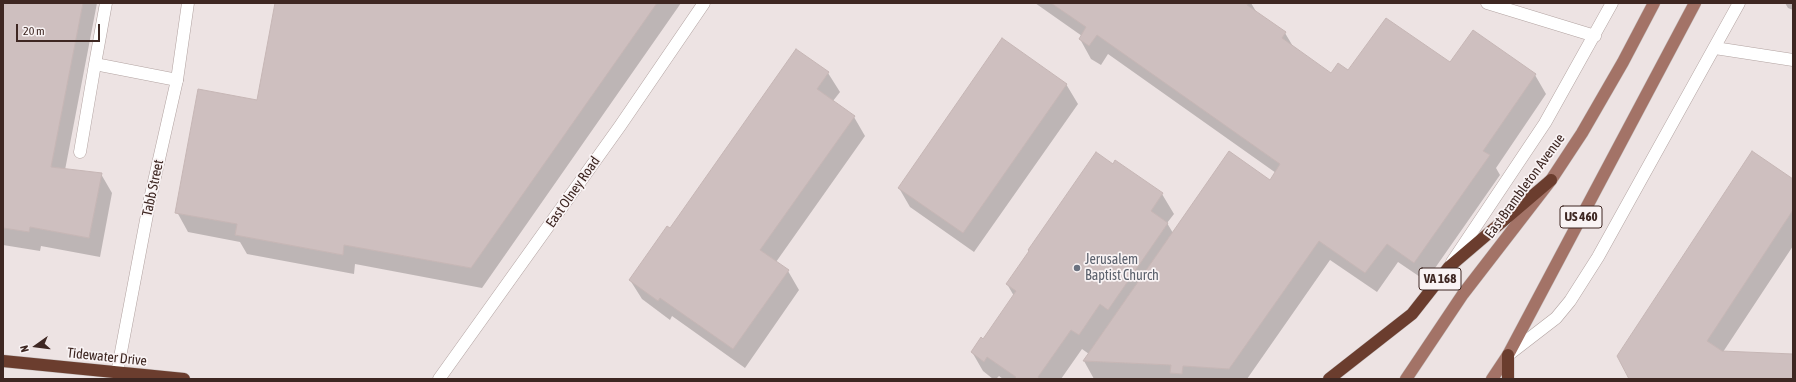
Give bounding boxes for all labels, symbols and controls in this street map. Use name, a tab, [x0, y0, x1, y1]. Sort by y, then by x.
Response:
scale bar	[18, 16, 102, 42]
text: 20 m	[23, 24, 45, 38]
street label: East Brambleton Avenue	[1481, 131, 1569, 241]
street label: East Olney Road	[542, 153, 604, 231]
street label: Tabb Street	[139, 158, 167, 218]
road number: US 460	[1560, 206, 1602, 228]
place label: Jerusalem Baptist Church	[1085, 252, 1159, 284]
marker: Jerusalem Baptist Church	[1072, 263, 1082, 273]
road number: VA 168	[1419, 268, 1461, 290]
north arrow	[16, 326, 56, 366]
text: N	[18, 344, 31, 354]
street label: Tidewater Drive	[66, 344, 148, 370]

